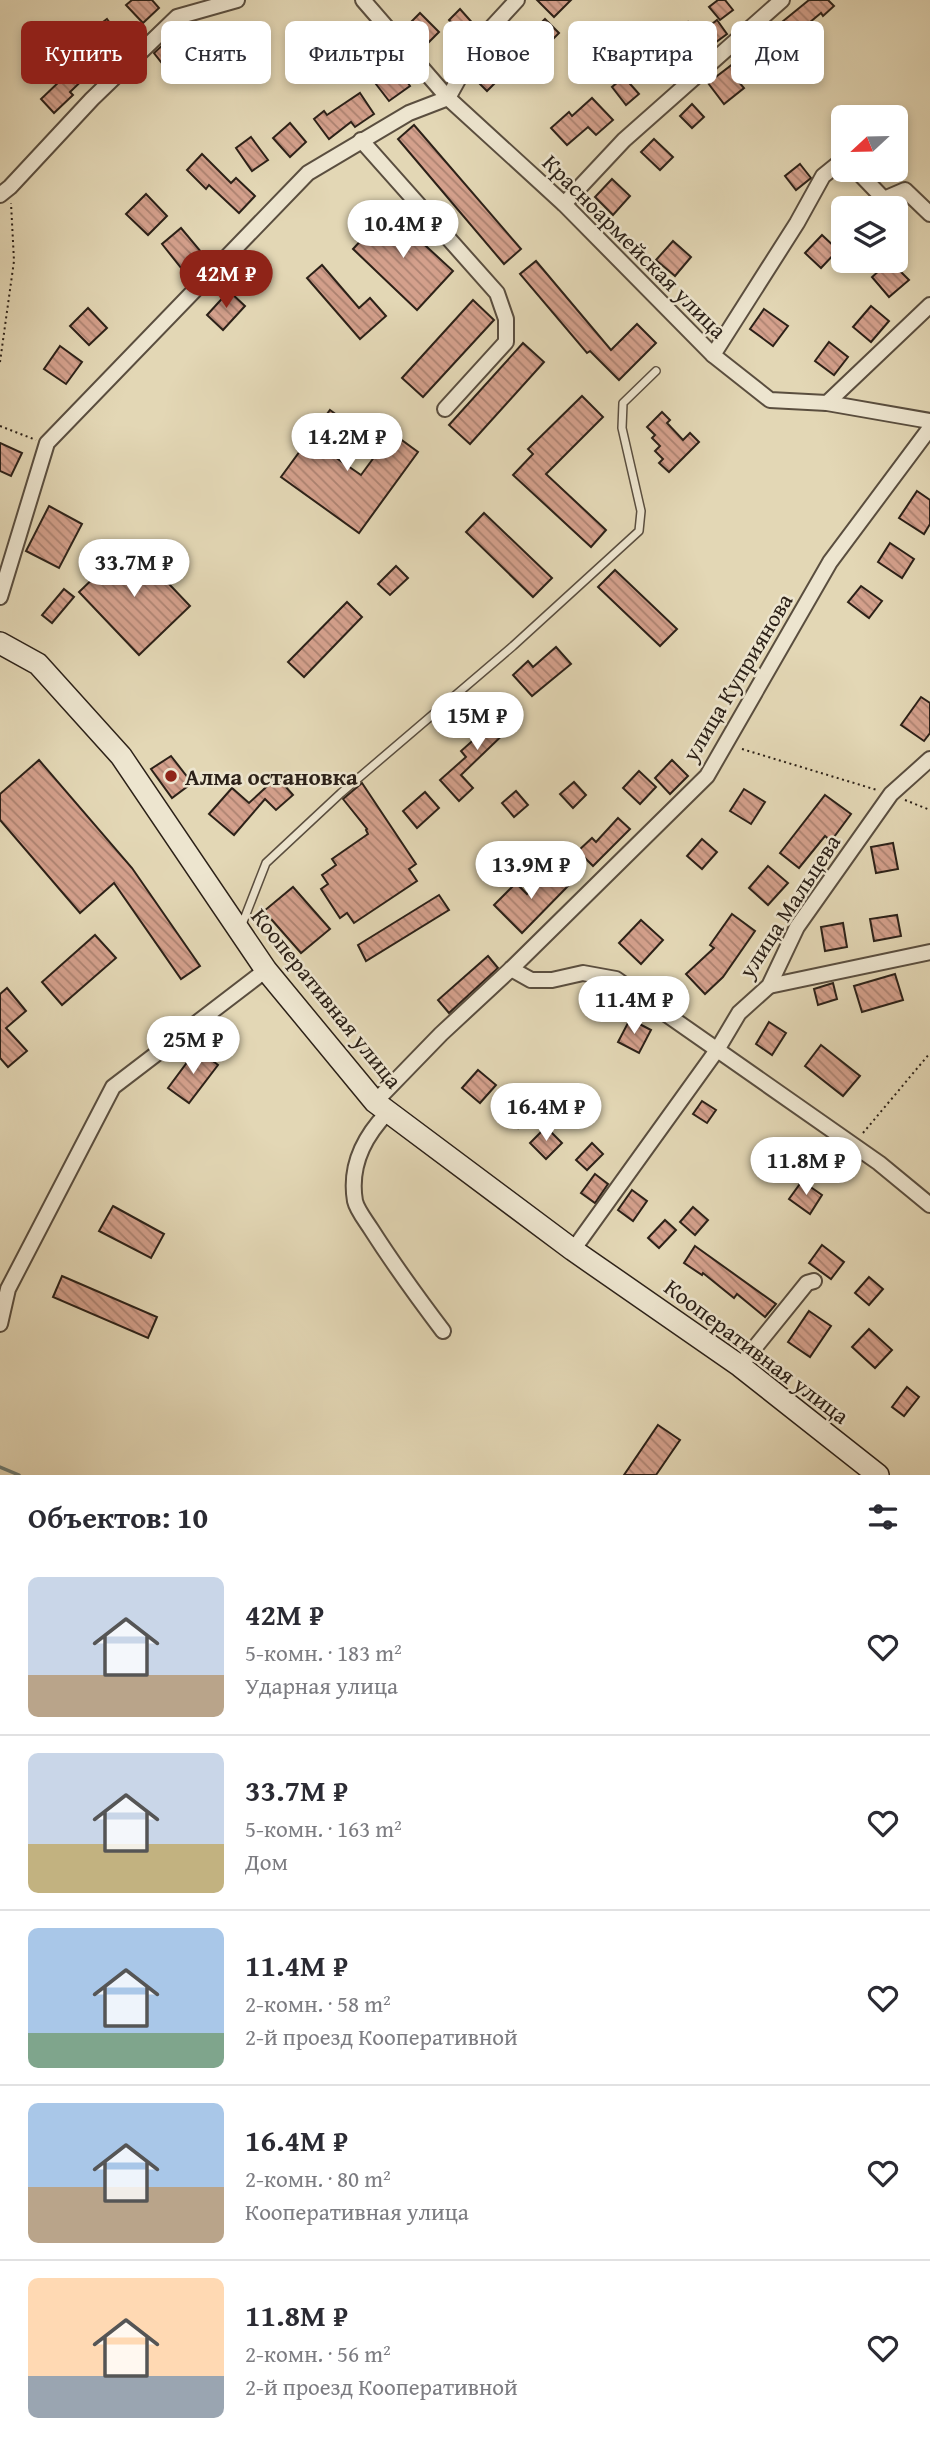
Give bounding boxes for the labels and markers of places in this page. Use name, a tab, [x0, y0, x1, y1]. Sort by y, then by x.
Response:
pin: 10.4M ₽	[338, 201, 468, 260]
pin: 42M ₽	[177, 250, 275, 310]
pin: 14.2M ₽	[282, 414, 412, 473]
pin: 33.7M ₽	[69, 540, 199, 599]
pin: 15M ₽	[428, 692, 526, 752]
place label: Алма остановка	[185, 760, 358, 793]
marker: Алма остановка	[163, 768, 179, 784]
pin: 13.9M ₽	[466, 842, 596, 901]
pin: 11.4M ₽	[569, 976, 699, 1036]
pin: 25M ₽	[144, 1016, 242, 1076]
pin: 16.4M ₽	[481, 1084, 611, 1143]
pin: 11.8M ₽	[741, 1138, 871, 1197]

